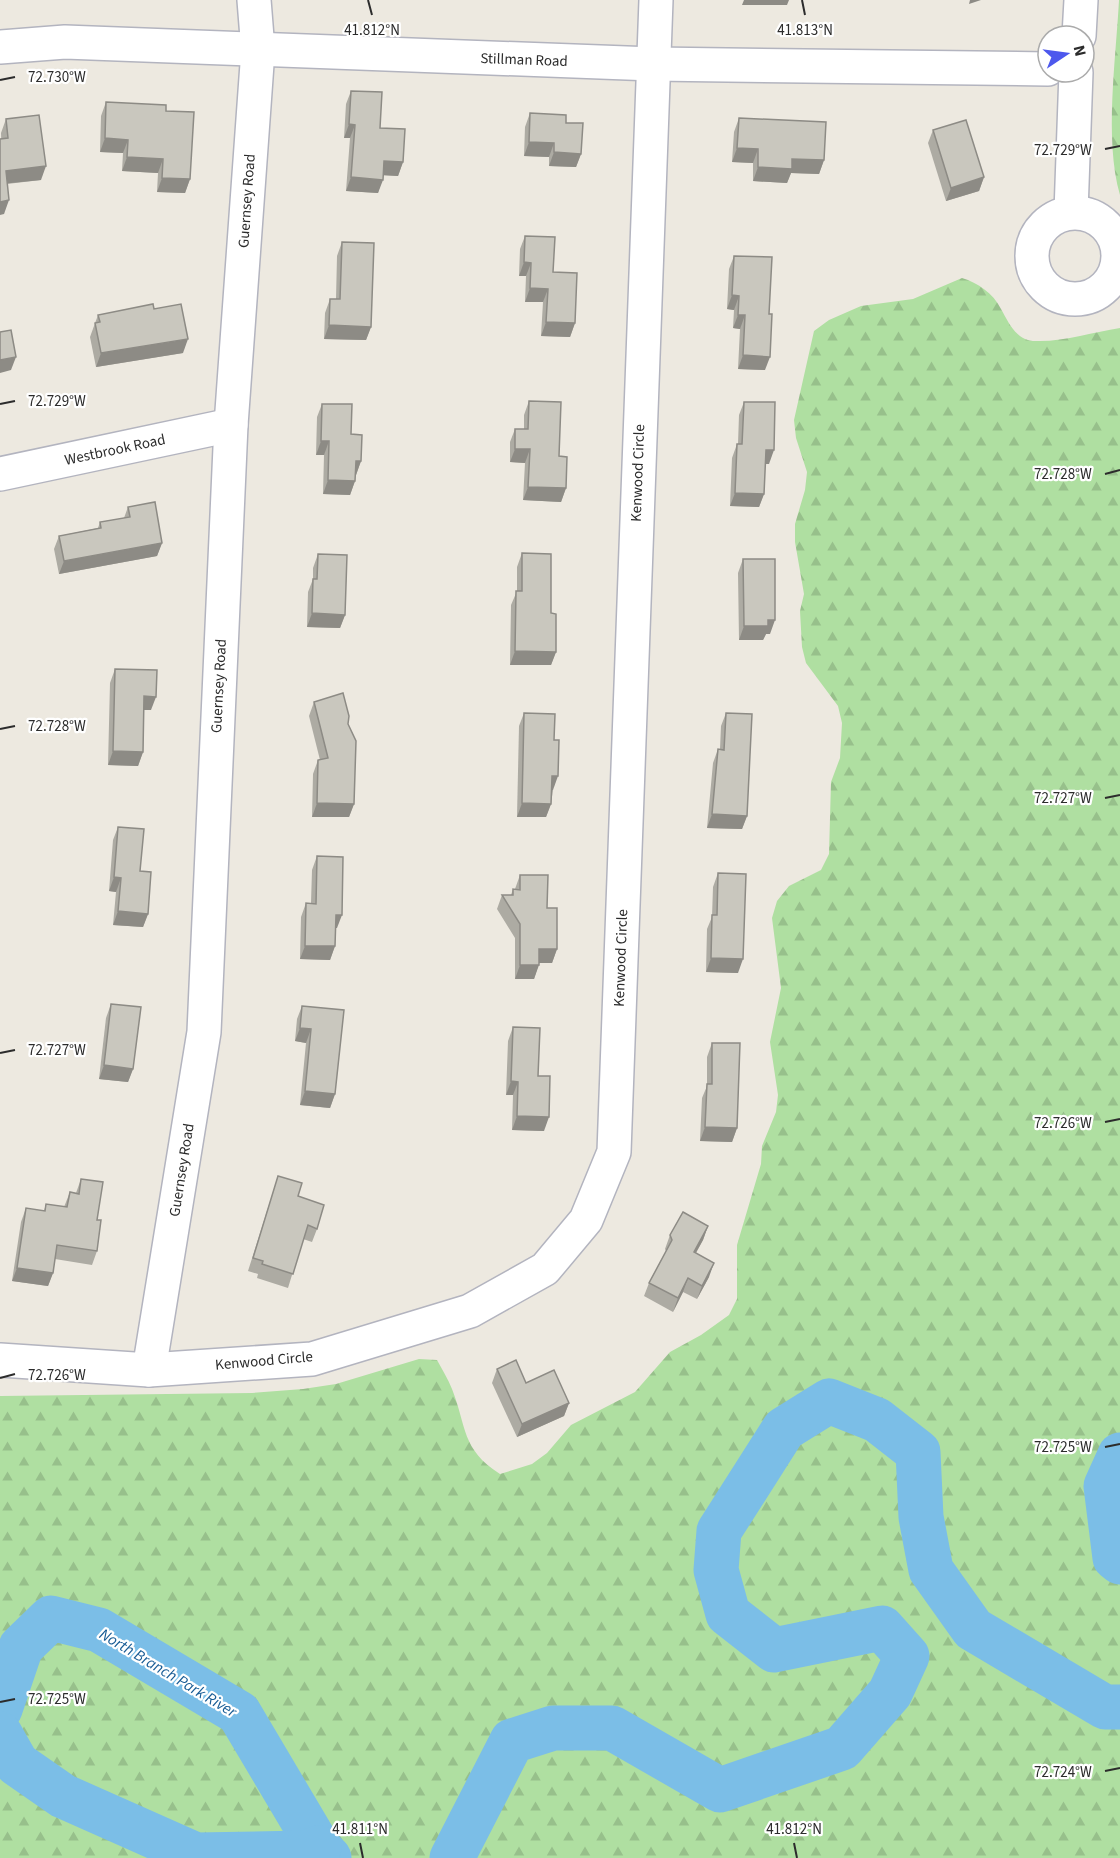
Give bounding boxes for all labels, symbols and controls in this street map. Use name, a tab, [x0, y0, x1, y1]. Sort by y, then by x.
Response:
text: 41.812°N	[344, 20, 400, 41]
text: 41.813°N	[777, 20, 833, 41]
north arrow	[1036, 24, 1096, 84]
text: N	[1068, 43, 1092, 59]
street label: Stillman Road	[480, 48, 568, 72]
text: 72.730°W	[28, 67, 86, 88]
text: 72.729°W	[1034, 140, 1092, 161]
street label: Guernsey Road	[233, 153, 261, 249]
text: 72.729°W	[28, 391, 86, 412]
street label: Kenwood Circle	[626, 424, 650, 522]
street label: Westbrook Road	[63, 429, 167, 471]
text: 72.728°W	[1034, 464, 1092, 485]
street label: Guernsey Road	[206, 638, 232, 734]
text: 72.728°W	[28, 716, 86, 737]
text: 72.727°W	[1034, 788, 1092, 809]
street label: Kenwood Circle	[609, 909, 633, 1007]
text: 72.727°W	[28, 1040, 86, 1061]
text: 72.726°W	[1034, 1113, 1092, 1134]
street label: Guernsey Road	[164, 1122, 200, 1218]
street label: Kenwood Circle	[214, 1346, 314, 1376]
text: 72.726°W	[28, 1365, 86, 1386]
text: 72.725°W	[1034, 1437, 1092, 1458]
water label: North Branch Park River	[95, 1623, 242, 1724]
text: 72.725°W	[28, 1689, 86, 1710]
text: 72.724°W	[1034, 1762, 1092, 1783]
text: 41.811°N	[332, 1819, 388, 1840]
text: 41.812°N	[766, 1819, 822, 1840]

